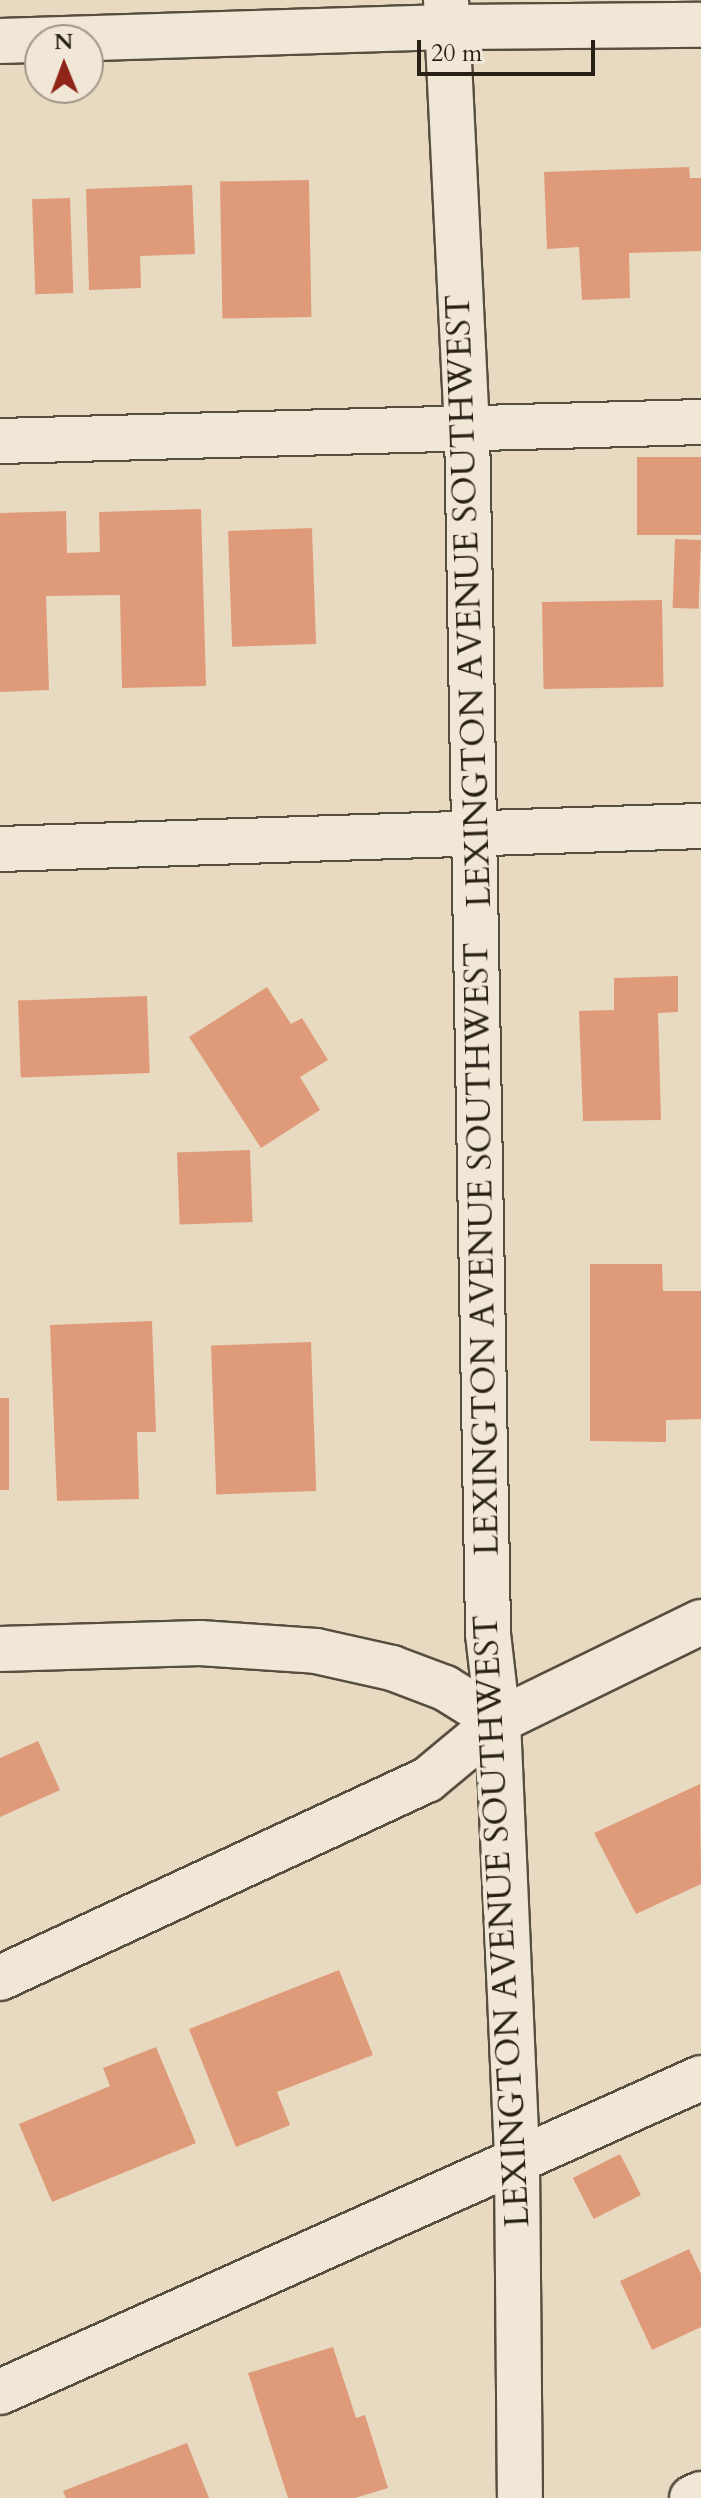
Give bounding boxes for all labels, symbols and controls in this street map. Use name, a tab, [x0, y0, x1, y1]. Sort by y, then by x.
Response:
north arrow	[24, 24, 104, 104]
scale bar	[421, 24, 599, 74]
text: N	[54, 27, 73, 57]
text: 20 m	[431, 37, 482, 70]
street label: LEXINGTON AVENUE SOUTHWEST	[438, 294, 500, 908]
street label: LEXINGTON AVENUE SOUTHWEST	[456, 942, 508, 1556]
street label: LEXINGTON AVENUE SOUTHWEST	[466, 1614, 538, 2228]

